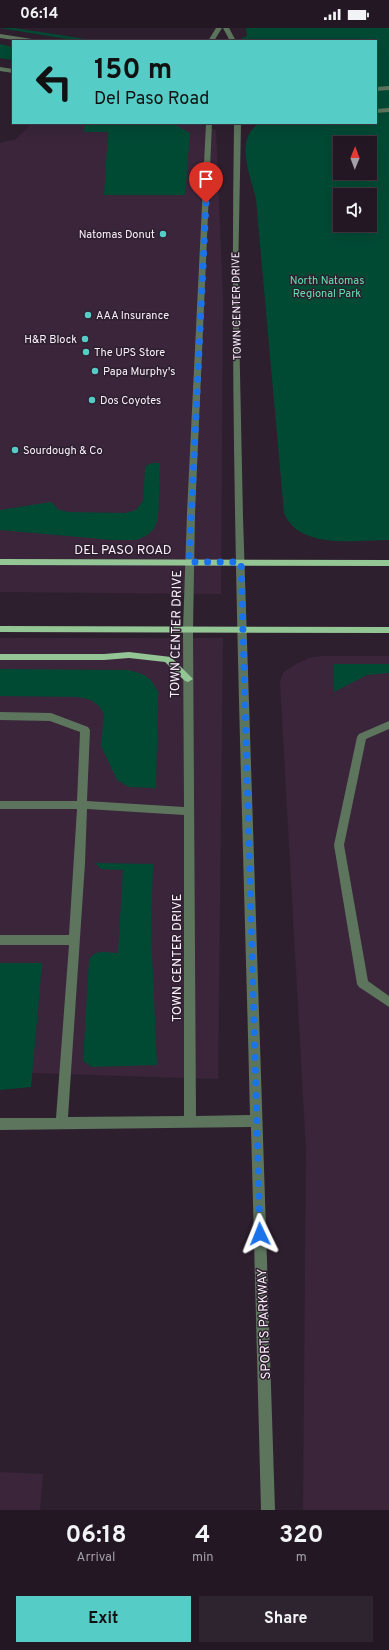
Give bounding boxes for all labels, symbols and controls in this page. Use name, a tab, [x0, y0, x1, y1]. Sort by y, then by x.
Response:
text: 06:14	[20, 5, 58, 24]
text: 150 m	[94, 53, 172, 89]
icon: left	[28, 56, 80, 108]
text: Del Paso Road	[94, 88, 209, 111]
north arrow	[333, 136, 377, 180]
map controls	[333, 136, 377, 232]
pin	[189, 162, 223, 203]
icon: arrive	[195, 168, 217, 190]
button: sound	[333, 188, 377, 232]
place label: Natomas Donut	[79, 228, 155, 242]
marker: Natomas Donut	[158, 229, 168, 239]
street label: TOWN CENTER DRIVE	[229, 252, 245, 360]
park label: North Natomas Regional Park	[290, 274, 364, 301]
place label: AAA Insurance	[96, 309, 169, 323]
marker: AAA Insurance	[83, 310, 93, 320]
place label: H&R Block	[24, 333, 77, 347]
marker: H&R Block	[80, 334, 90, 344]
place label: The UPS Store	[94, 346, 165, 360]
marker: The UPS Store	[81, 347, 91, 357]
place label: Papa Murphy's	[103, 365, 175, 379]
marker: Papa Murphy's	[90, 366, 100, 376]
place label: Dos Coyotes	[100, 394, 161, 408]
marker: Dos Coyotes	[87, 395, 97, 405]
place label: Sourdough & Co	[23, 444, 103, 458]
marker: Sourdough & Co	[10, 445, 20, 455]
street label: DEL PASO ROAD	[74, 543, 172, 559]
street label: TOWN CENTER DRIVE	[168, 570, 186, 698]
street label: TOWN CENTER DRIVE	[170, 894, 186, 1022]
position arrow	[239, 1213, 281, 1255]
street label: SPORTS PARKWAY	[255, 1268, 275, 1380]
text: 06:18	[65, 1521, 127, 1551]
text: 4	[195, 1521, 211, 1551]
text: 320	[279, 1521, 323, 1551]
text: Arrival	[77, 1550, 115, 1566]
text: min	[192, 1550, 214, 1566]
text: m	[296, 1550, 307, 1566]
button: Exit	[16, 1596, 191, 1642]
button: Share	[199, 1596, 373, 1642]

